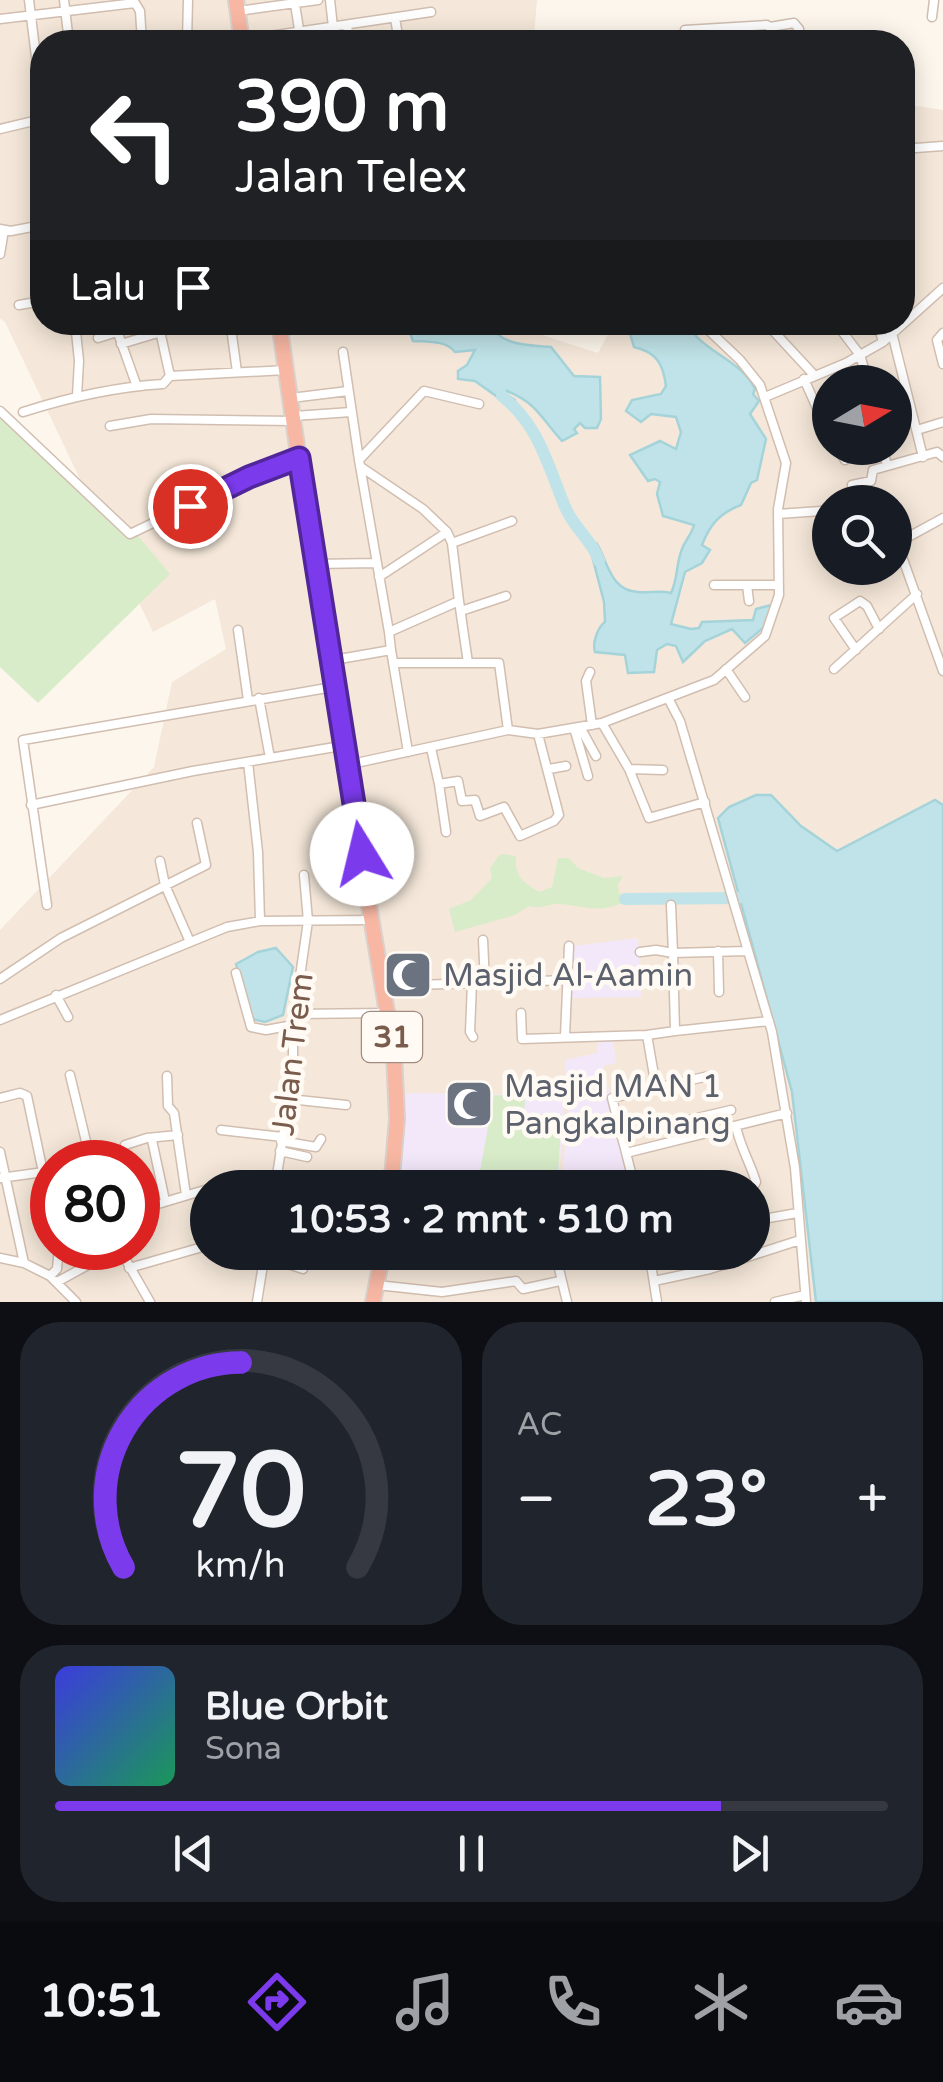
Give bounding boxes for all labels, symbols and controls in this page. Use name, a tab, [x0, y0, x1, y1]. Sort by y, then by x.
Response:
text: 390 m	[235, 66, 449, 150]
icon: left	[70, 70, 200, 200]
text: Jalan Telex	[235, 151, 468, 205]
icon: arrive	[166, 260, 221, 315]
text: Lalu	[70, 265, 146, 311]
north arrow	[812, 365, 912, 465]
map controls	[812, 365, 912, 585]
pin	[148, 464, 233, 549]
icon: arrive	[163, 479, 218, 534]
button: search	[812, 485, 912, 585]
position arrow	[310, 802, 414, 906]
mosque icon: Masjid Al-Aamin	[382, 949, 434, 1001]
place label: Masjid Al-Aamin	[443, 957, 693, 995]
street label: Jalan Trem	[264, 971, 322, 1138]
road number: 31	[362, 1012, 422, 1062]
place label: Masjid MAN 1 Pangkalpinang	[504, 1068, 731, 1143]
mosque icon: Masjid MAN 1 Pangkalpinang	[443, 1078, 495, 1130]
speed limit sign: 80	[30, 1140, 160, 1270]
text: 10:53 · 2 mnt · 510 m	[287, 1197, 673, 1243]
text: AC	[517, 1406, 562, 1444]
text: 70	[175, 1430, 306, 1555]
text: 23°	[645, 1455, 768, 1545]
text: −	[517, 1467, 556, 1533]
text: +	[857, 1467, 888, 1533]
text: km/h	[196, 1544, 286, 1587]
text: Blue Orbit	[205, 1684, 388, 1730]
text: Sona	[205, 1730, 282, 1768]
icon: previous	[166, 1826, 221, 1881]
icon: pause	[444, 1826, 499, 1881]
icon: next	[722, 1826, 777, 1881]
icon: directions	[242, 1967, 312, 2037]
icon: music	[390, 1967, 460, 2037]
icon: phone	[538, 1967, 608, 2037]
icon: climate	[686, 1967, 756, 2037]
icon: car	[834, 1967, 904, 2037]
text: 10:51	[39, 1975, 164, 2029]

